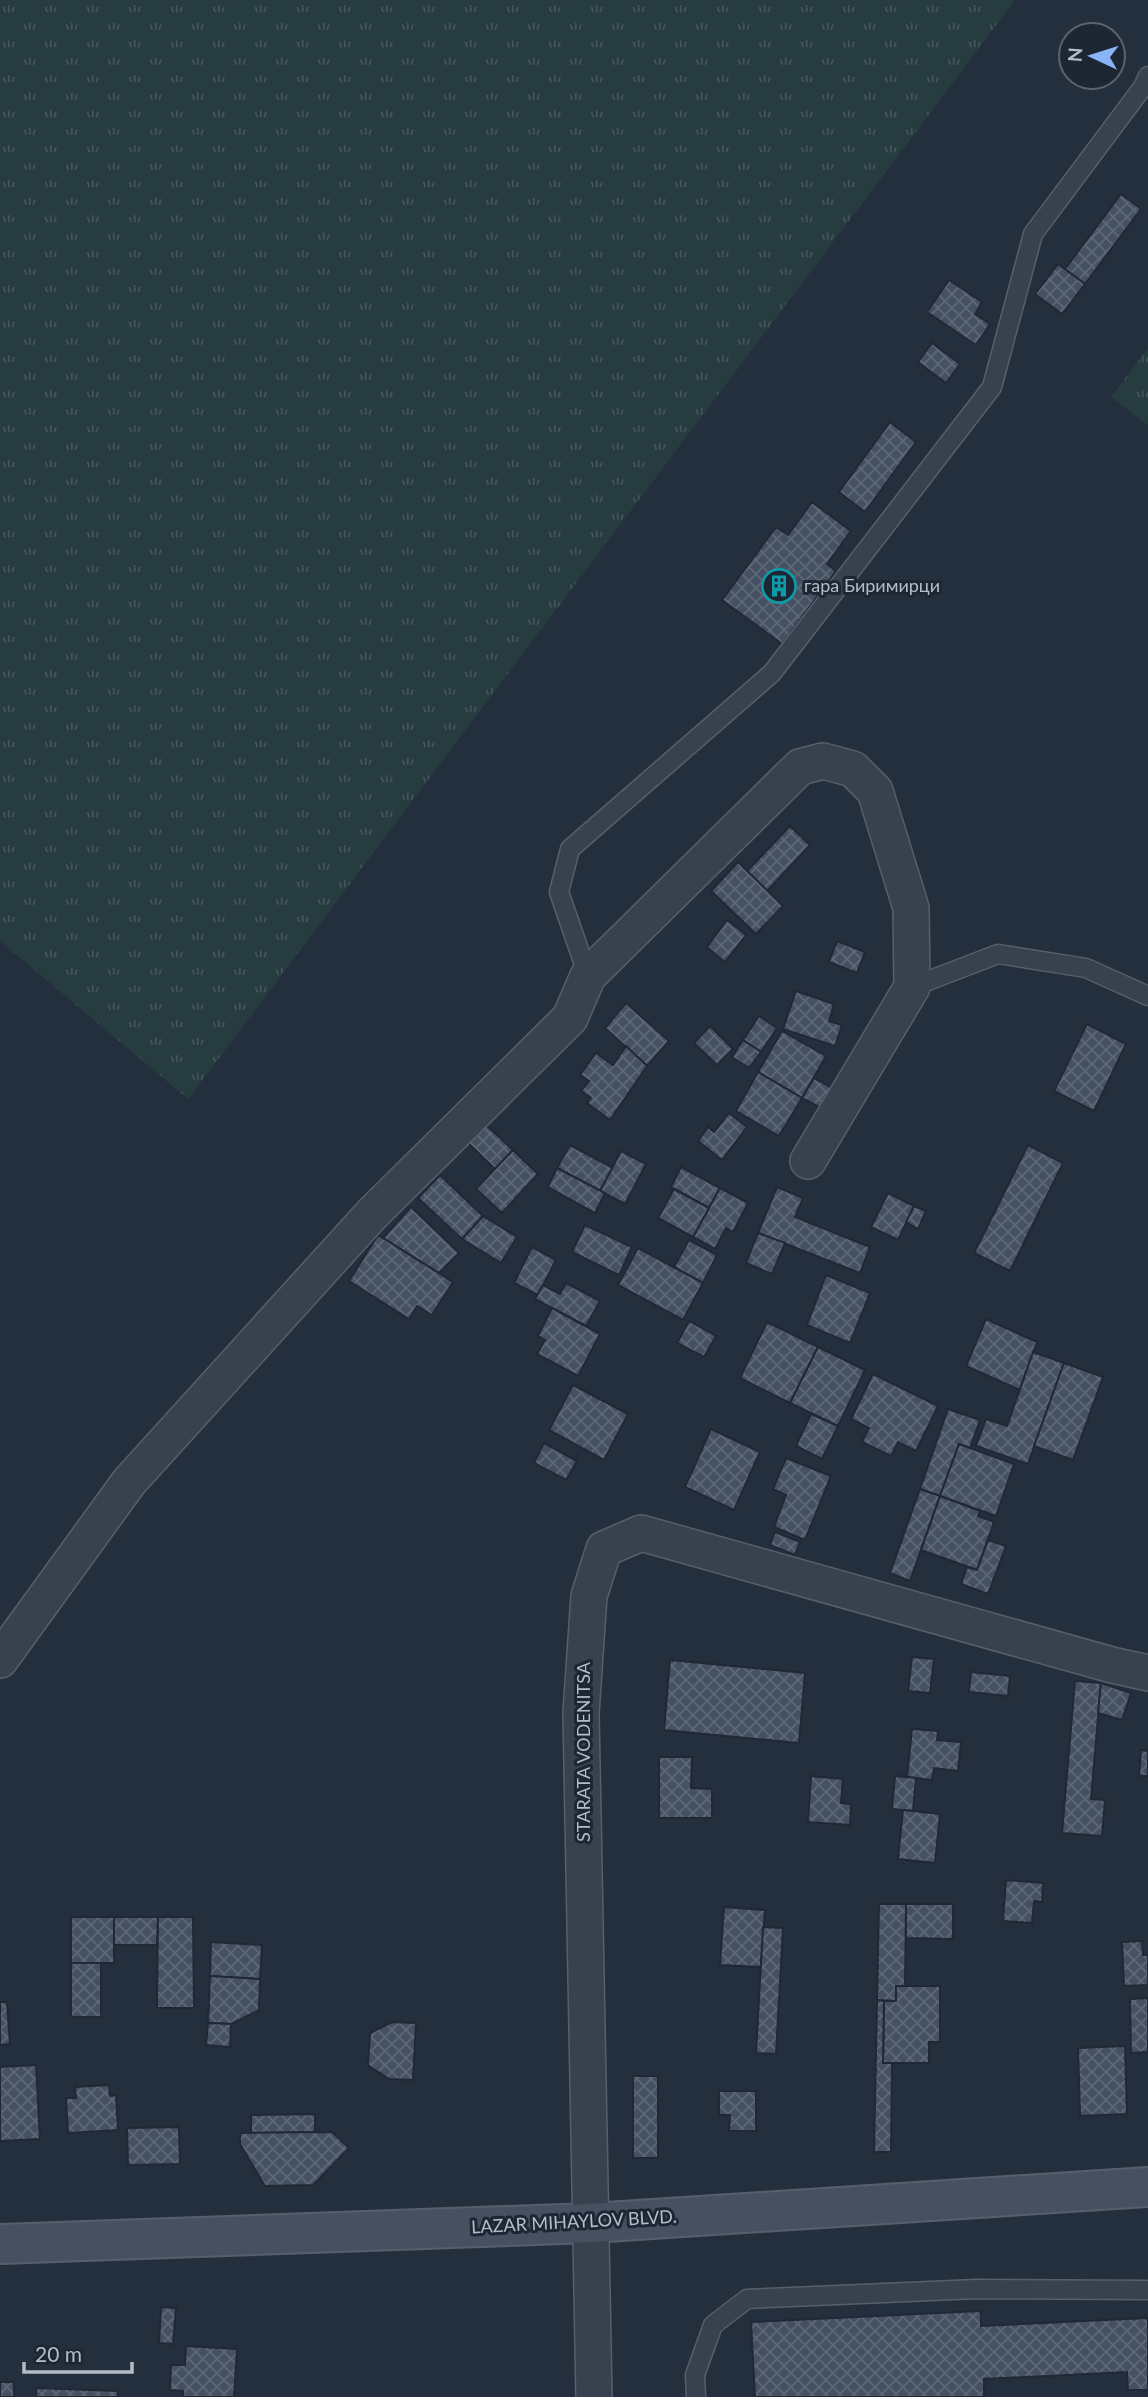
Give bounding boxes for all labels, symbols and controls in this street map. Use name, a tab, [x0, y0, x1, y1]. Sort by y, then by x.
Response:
north arrow	[1057, 21, 1127, 91]
text: N	[1063, 47, 1087, 63]
building icon: гара Биримирци	[760, 567, 798, 605]
place label: гара Биримирци	[804, 574, 940, 596]
street label: STARATA VODENITSA	[572, 1661, 594, 1842]
street label: LAZAR MIHAYLOV BLVD.	[471, 2205, 677, 2237]
scale bar	[24, 2330, 133, 2374]
text: 20 m	[35, 2341, 82, 2366]

